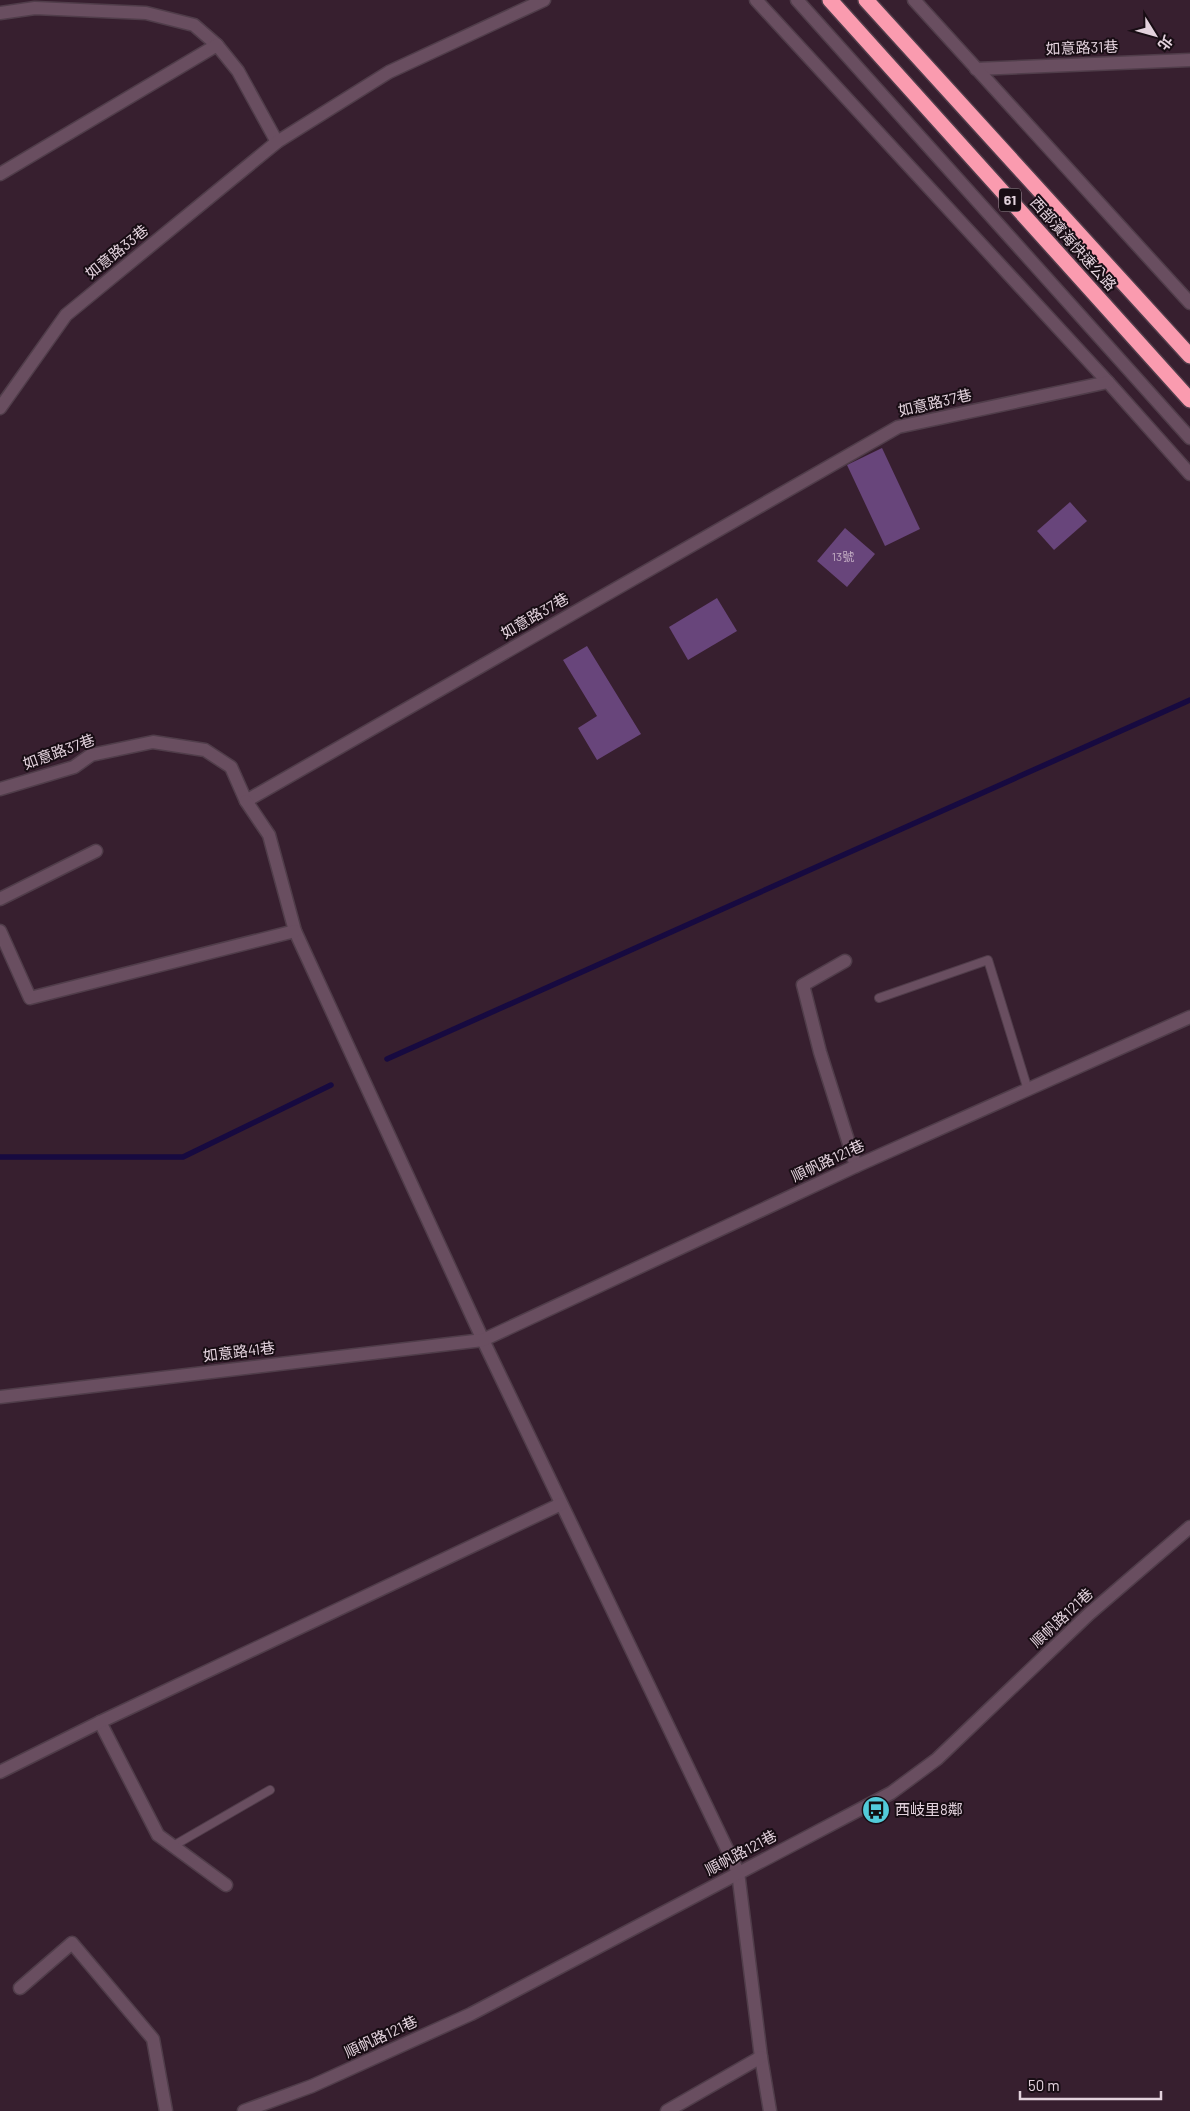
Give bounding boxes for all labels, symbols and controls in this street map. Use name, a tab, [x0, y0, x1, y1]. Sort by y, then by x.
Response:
north arrow	[1130, 10, 1180, 60]
text: 北	[1155, 32, 1177, 54]
street label: 如意路31巷	[1045, 37, 1119, 57]
road number: 61	[999, 188, 1021, 212]
street label: 西部濱海快速公路	[1027, 193, 1121, 294]
street label: 如意路33巷	[81, 220, 151, 282]
street label: 如意路37巷	[896, 385, 973, 419]
house number: 13號	[832, 549, 854, 563]
street label: 如意路37巷	[498, 589, 571, 642]
street label: 如意路37巷	[20, 730, 97, 772]
street label: 順帆路121巷	[788, 1135, 867, 1185]
street label: 如意路41巷	[202, 1338, 276, 1364]
street label: 順帆路121巷	[1027, 1584, 1096, 1651]
bus stop icon: 西岐里8鄰	[861, 1795, 891, 1825]
place label: 西岐里8鄰	[895, 1800, 963, 1818]
street label: 順帆路121巷	[702, 1826, 779, 1878]
street label: 順帆路121巷	[341, 2011, 420, 2061]
scale bar	[1020, 2068, 1161, 2100]
text: 50 m	[1028, 2076, 1060, 2094]

